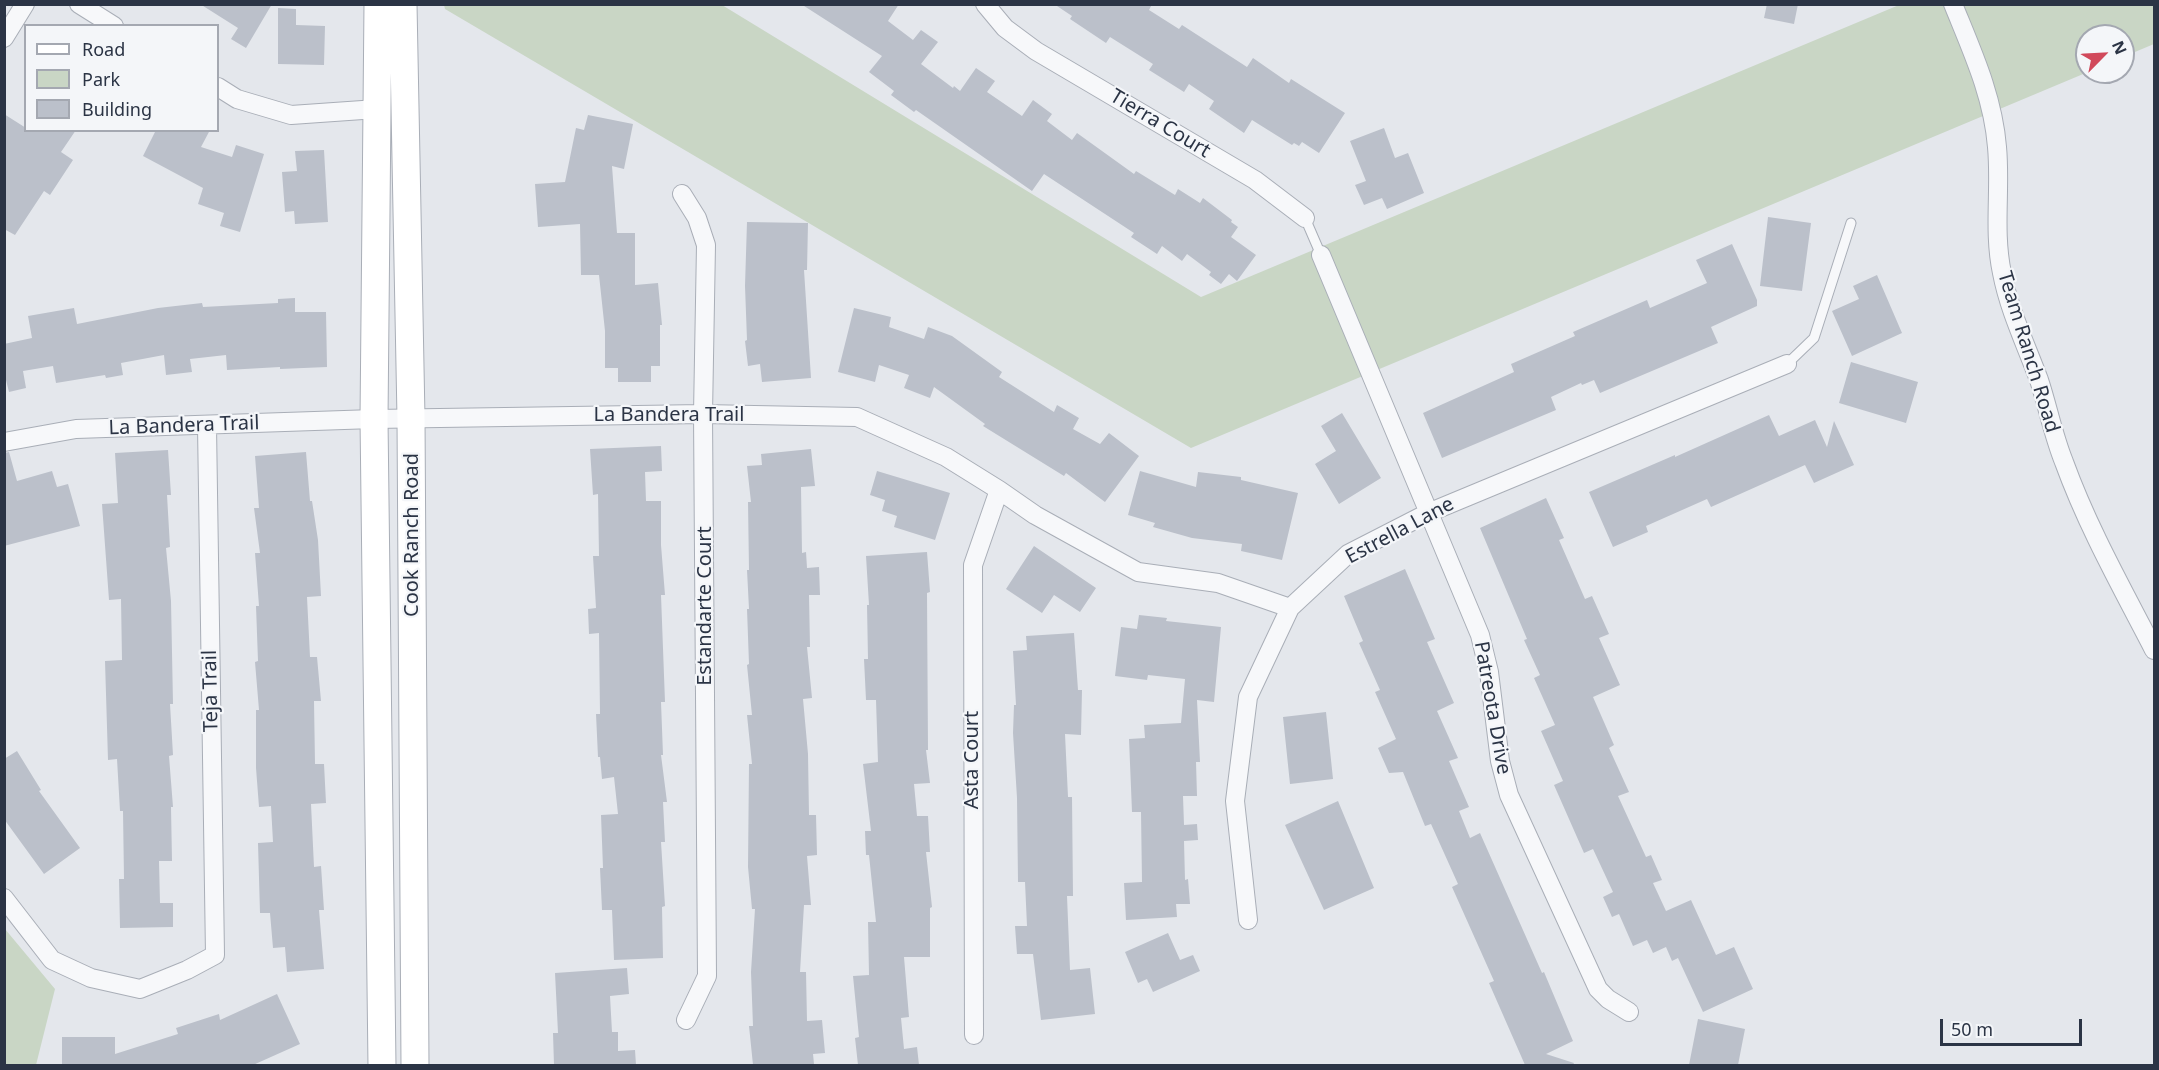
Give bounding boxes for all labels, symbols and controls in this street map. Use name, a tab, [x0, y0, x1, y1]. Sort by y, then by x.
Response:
legend	[24, 24, 219, 132]
north arrow	[2075, 24, 2135, 84]
text: Road	[82, 37, 125, 61]
text: N	[2107, 37, 2132, 58]
text: Park	[82, 67, 120, 91]
street label: Tierra Court	[1106, 85, 1214, 163]
text: Building	[82, 97, 152, 121]
street label: Team Ranch Road	[1992, 268, 2064, 436]
street label: La Bandera Trail	[594, 403, 744, 427]
street label: La Bandera Trail	[108, 411, 260, 441]
street label: Cook Ranch Road	[400, 453, 424, 617]
street label: Estrella Lane	[1342, 492, 1458, 570]
street label: Estandarte Court	[693, 526, 717, 686]
street label: Patreota Drive	[1468, 640, 1516, 776]
street label: Teja Trail	[198, 650, 224, 732]
street label: Asta Court	[960, 711, 984, 809]
scale bar	[1943, 1007, 2086, 1045]
text: 50 m	[1951, 1017, 1993, 1041]

